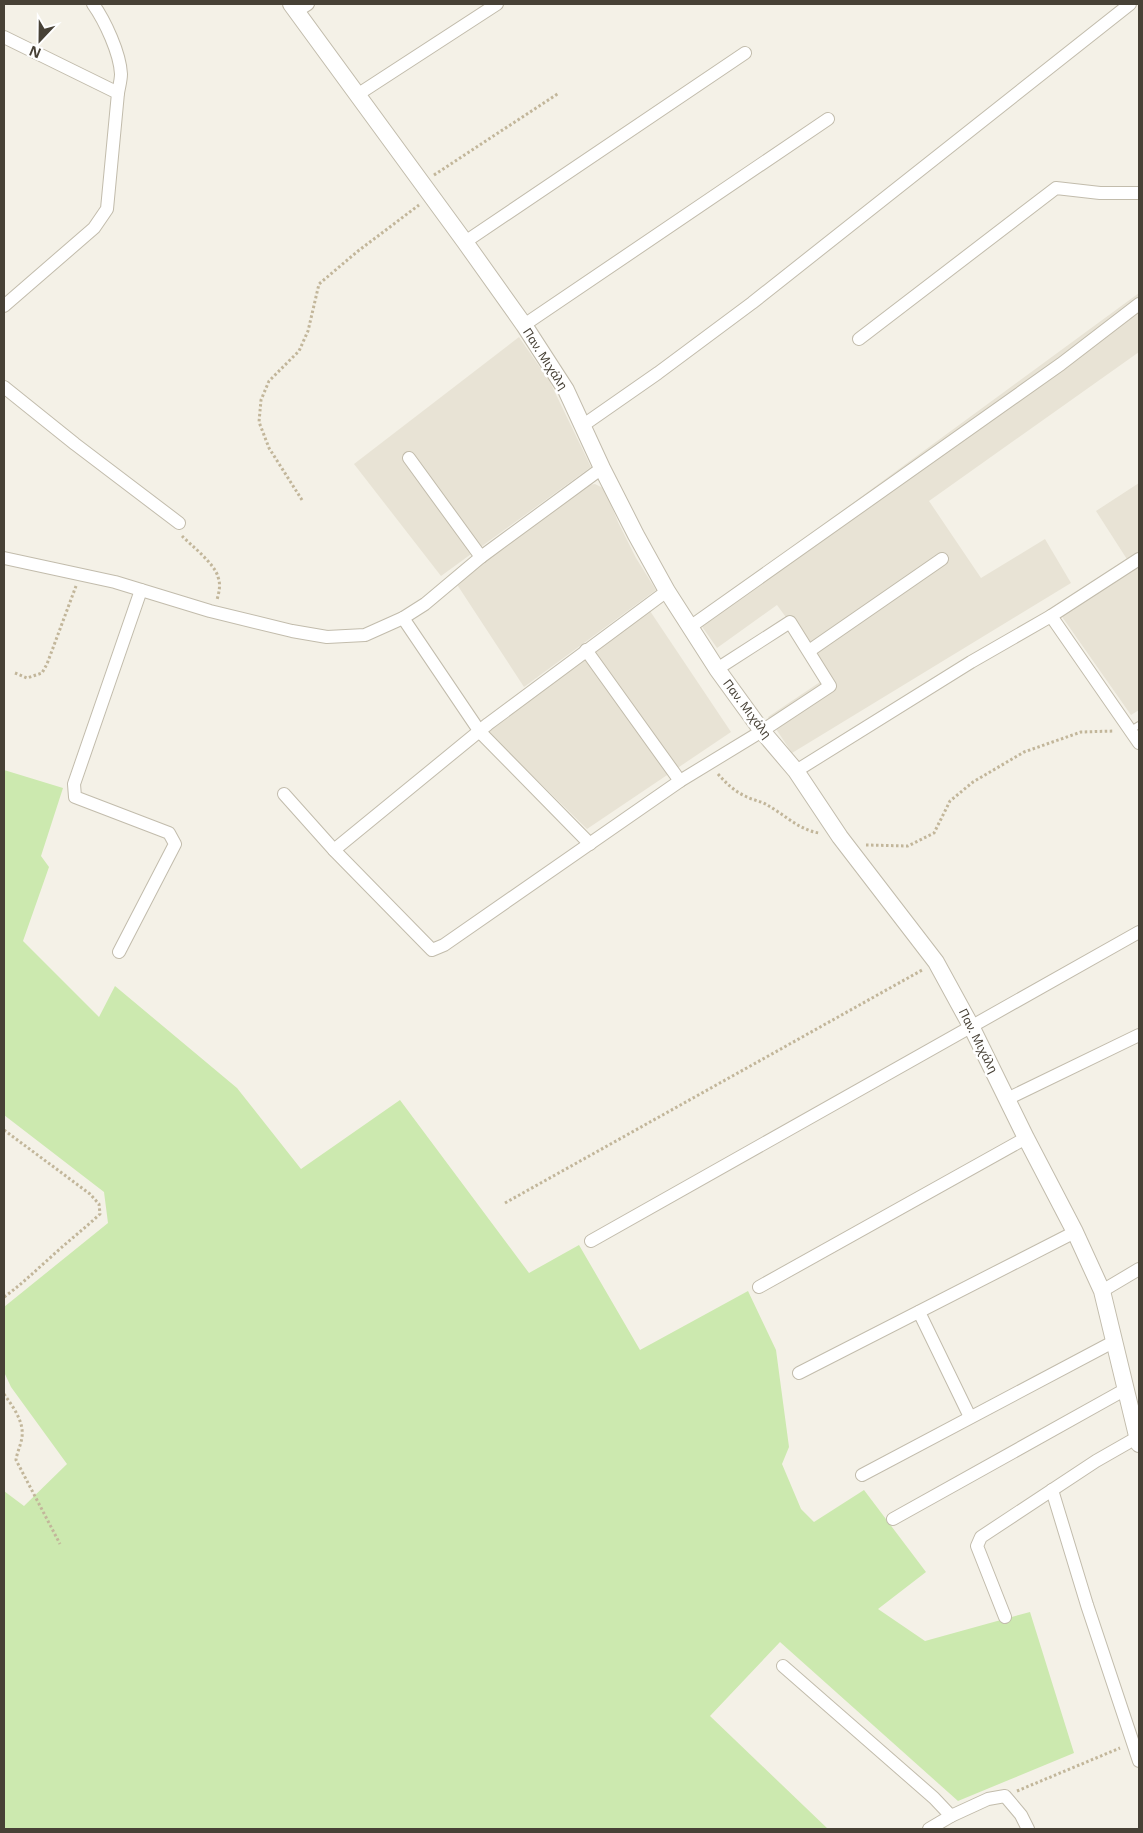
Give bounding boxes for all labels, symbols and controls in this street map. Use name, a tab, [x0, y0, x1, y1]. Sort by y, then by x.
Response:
north arrow	[15, 15, 65, 65]
text: N	[26, 42, 44, 63]
street label: Παν. Μιχάλη	[519, 324, 572, 393]
street label: Παν. Μιχάλη	[719, 675, 775, 742]
street label: Παν. Μιχάλη	[955, 1005, 1002, 1076]

